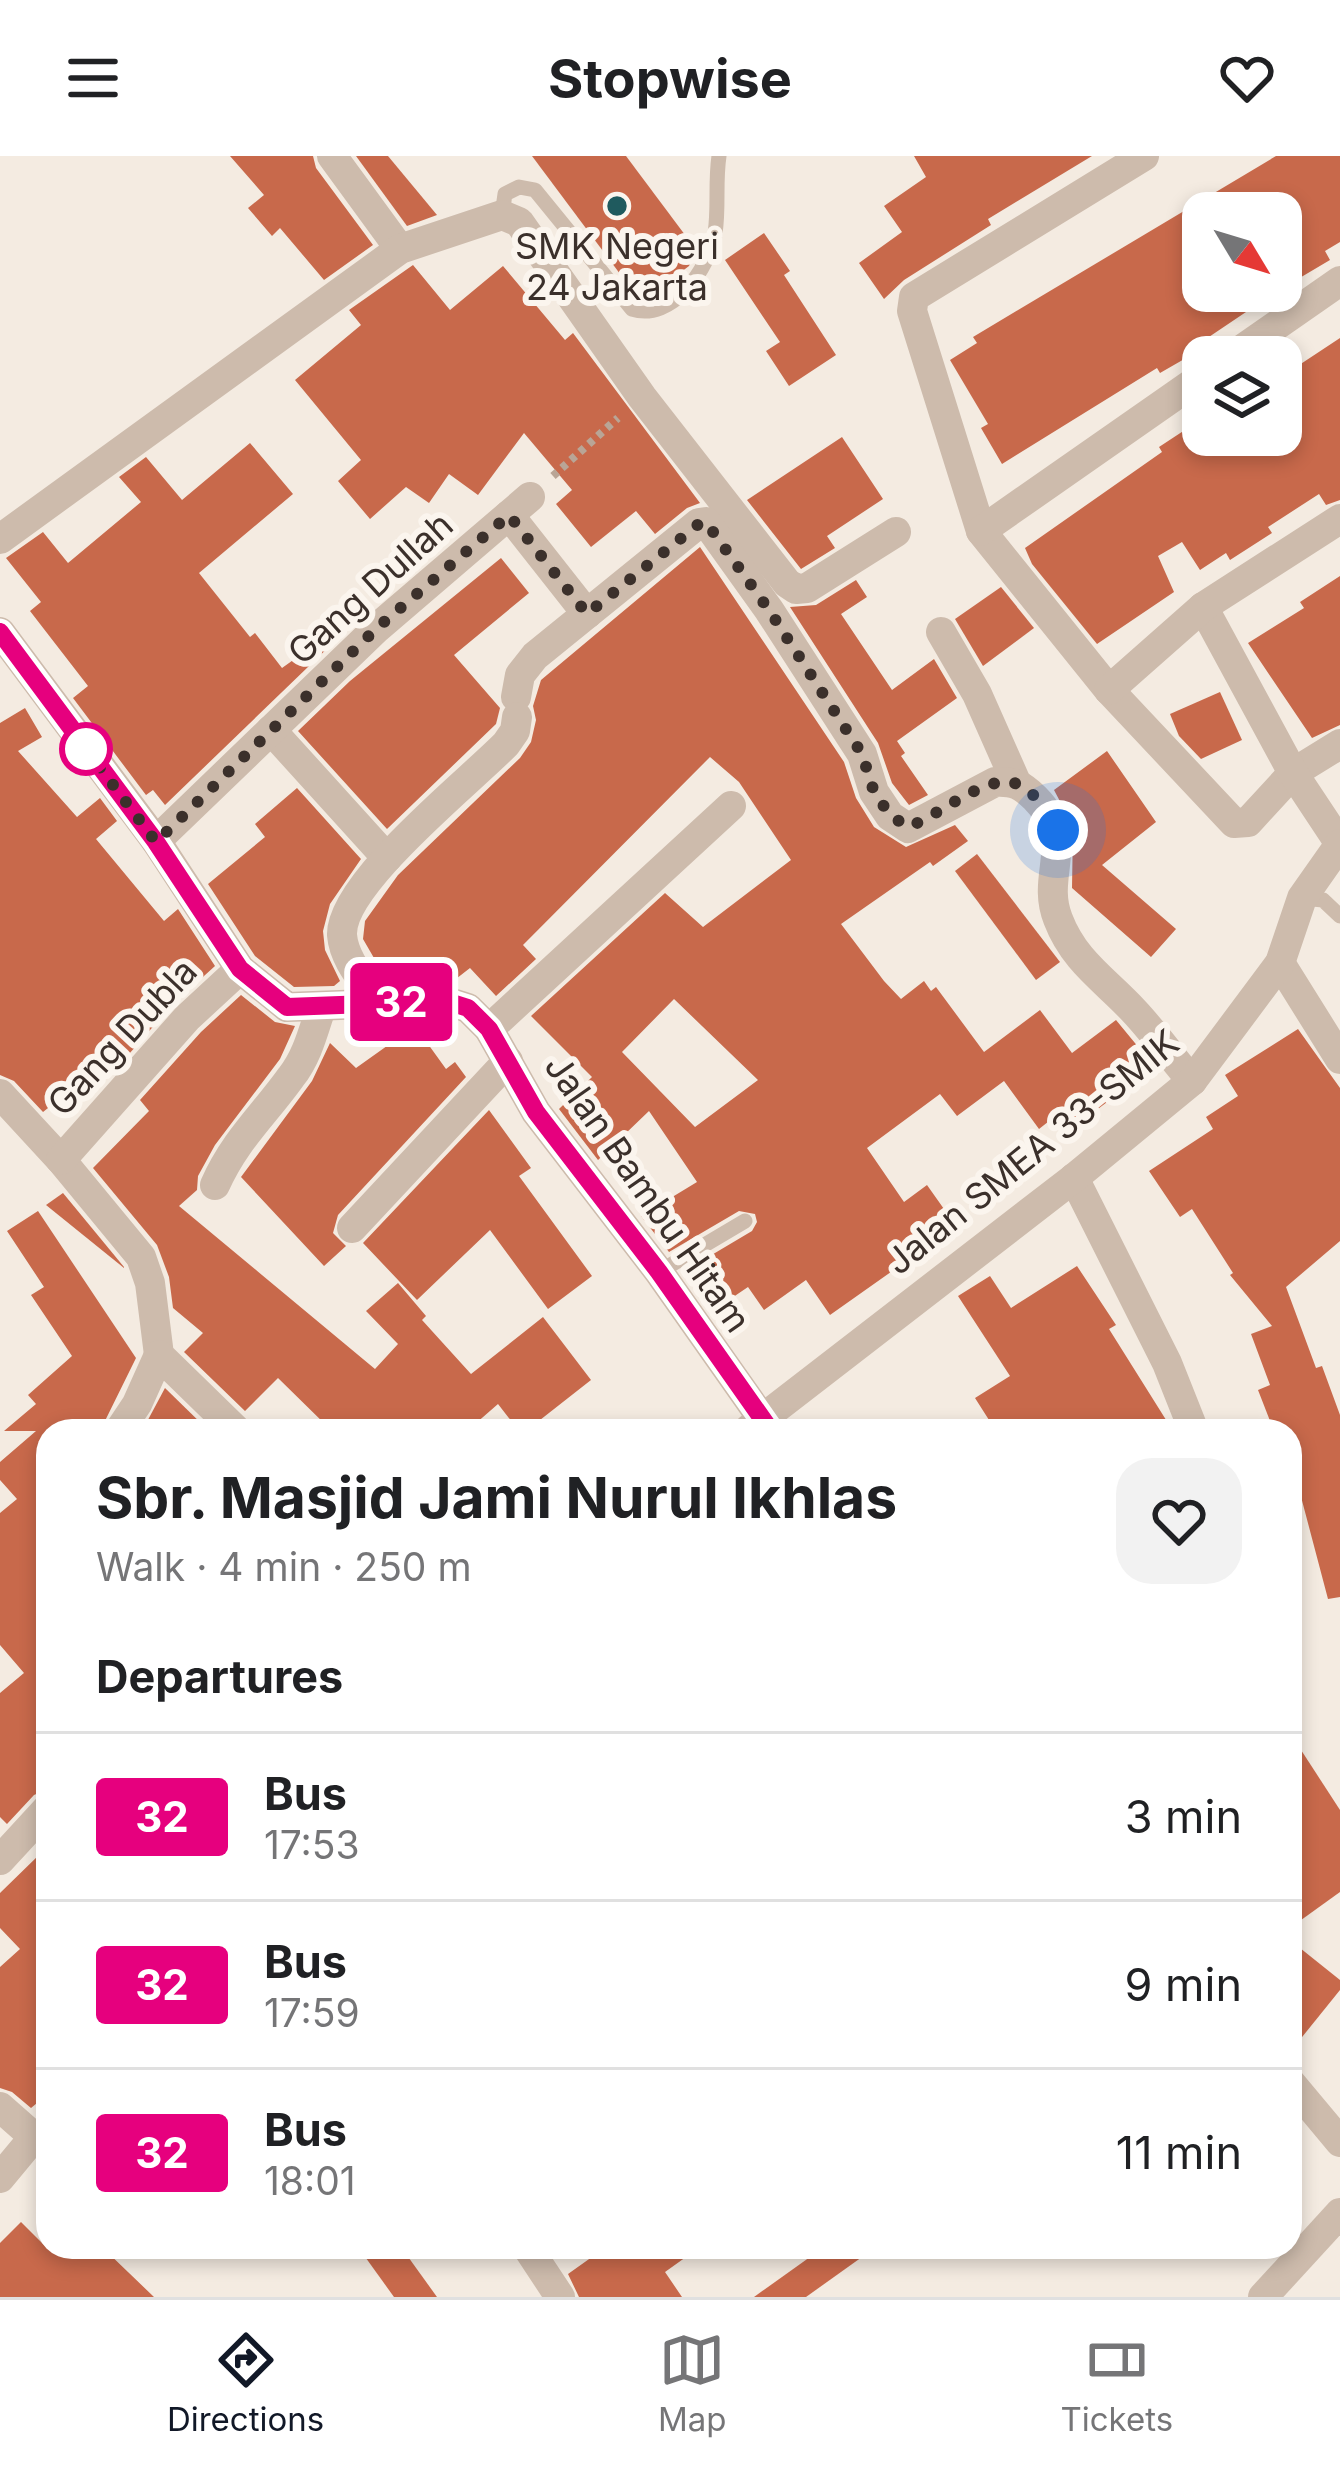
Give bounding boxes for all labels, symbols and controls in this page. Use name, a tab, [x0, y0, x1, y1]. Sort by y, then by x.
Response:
icon: menu	[60, 45, 126, 111]
icon: heart	[1214, 45, 1280, 111]
text: Stopwise	[548, 46, 792, 111]
north arrow	[1182, 192, 1302, 312]
map controls	[1182, 192, 1302, 456]
marker: SMK Negeri 24 Jakarta	[604, 193, 630, 219]
place label: SMK Negeri 24 Jakarta	[515, 224, 719, 309]
button: layers	[1182, 336, 1302, 456]
street label: Gang Dullah	[278, 502, 462, 674]
unlabelled marker	[61, 724, 111, 774]
your location	[1028, 800, 1088, 860]
street label: Gang Dubla	[38, 949, 206, 1125]
line badge: 32	[347, 963, 455, 1041]
text: 32	[374, 976, 428, 1027]
street label: Jalan SMEA 33-SMIK	[877, 1020, 1187, 1284]
street label: Jalan Bambu Hitam	[536, 1046, 760, 1340]
button: heart	[1116, 1458, 1242, 1584]
text: Sbr. Masjid Jami Nurul Ikhlas	[96, 1463, 897, 1532]
text: Walk · 4 min · 250 m	[96, 1543, 472, 1590]
text: Departures	[96, 1649, 343, 1704]
text: Bus	[264, 1766, 347, 1821]
text: 3 min	[1125, 1789, 1242, 1844]
text: 32	[135, 1791, 189, 1842]
text: 17:53	[264, 1821, 360, 1868]
text: Bus	[264, 1934, 347, 1989]
text: 9 min	[1125, 1957, 1242, 2012]
text: 32	[135, 1959, 189, 2010]
text: 17:59	[264, 1989, 360, 2036]
text: Bus	[264, 2102, 347, 2157]
text: 11 min	[1116, 2125, 1242, 2180]
text: 32	[135, 2127, 189, 2178]
text: 18:01	[264, 2157, 356, 2204]
tab: Directions	[167, 2327, 324, 2439]
tab: Map	[658, 2327, 727, 2439]
tab: Tickets	[1060, 2327, 1173, 2439]

